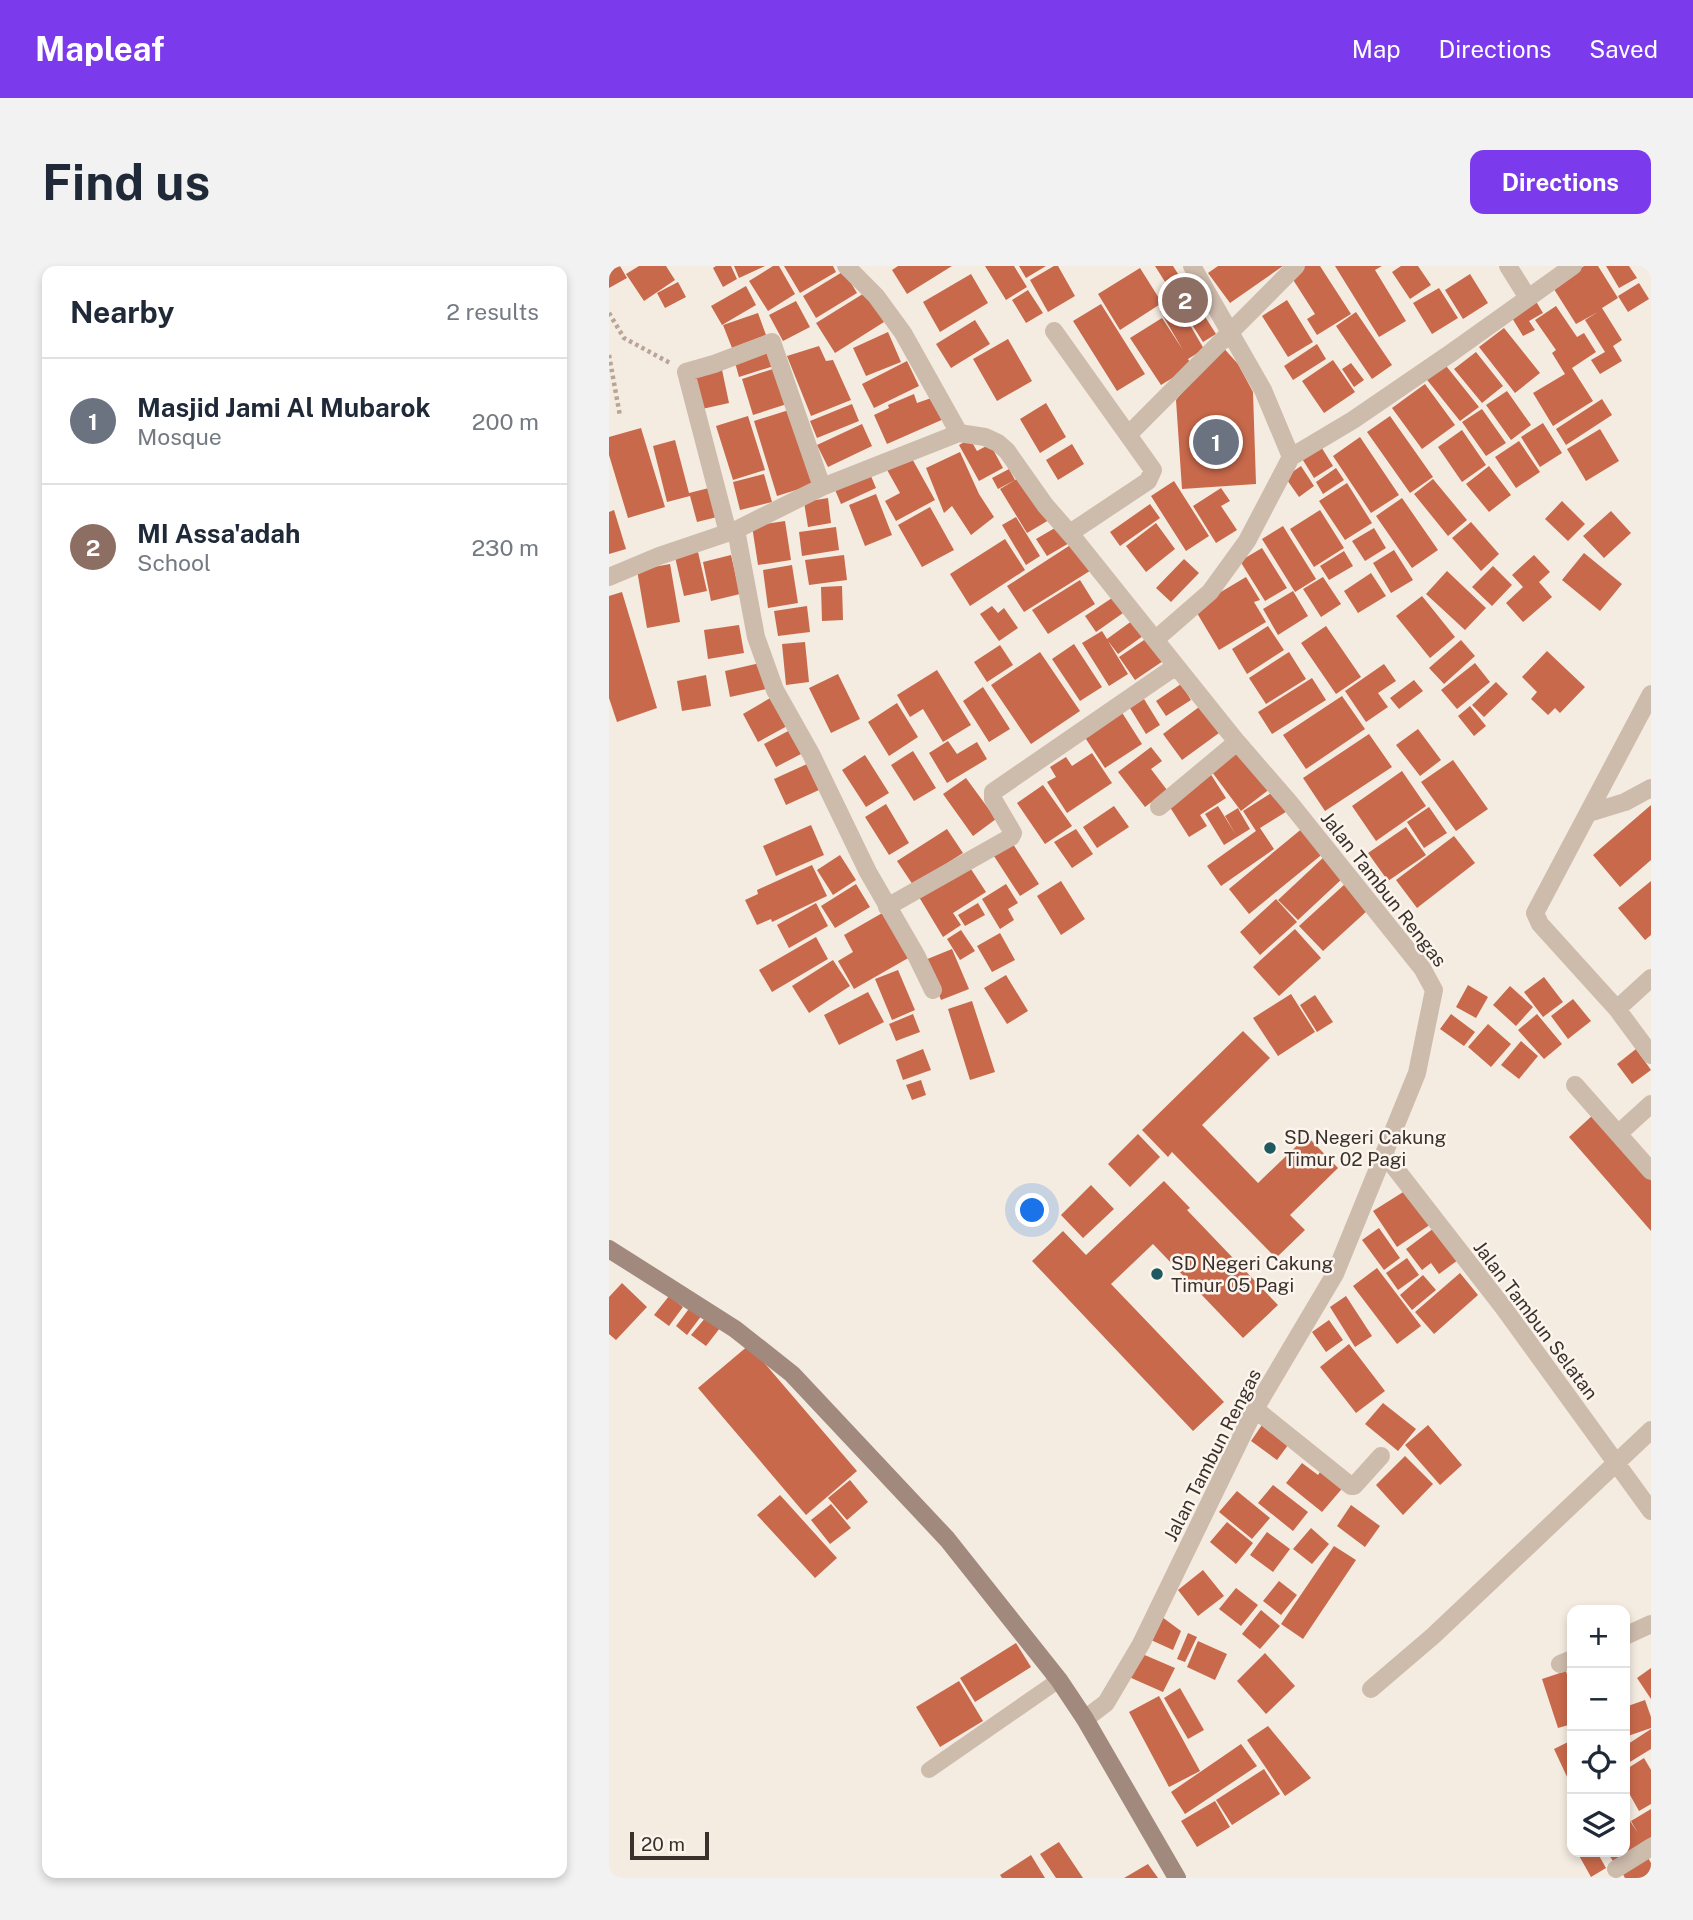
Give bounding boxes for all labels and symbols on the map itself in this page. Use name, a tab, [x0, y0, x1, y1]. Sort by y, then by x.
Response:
pin: 2	[1162, 274, 1208, 326]
pin: 1	[1193, 416, 1239, 468]
street label: Jalan Tambun Rengas	[1317, 807, 1451, 971]
place label: SD Negeri Cakung Timur 02 Pagi	[1284, 1126, 1446, 1170]
marker: SD Negeri Cakung Timur 02 Pagi	[1262, 1140, 1278, 1156]
your location	[1015, 1193, 1049, 1227]
street label: Jalan Tambun Selatan	[1469, 1236, 1603, 1404]
place label: SD Negeri Cakung Timur 05 Pagi	[1171, 1252, 1333, 1296]
marker: SD Negeri Cakung Timur 05 Pagi	[1149, 1266, 1165, 1282]
street label: Jalan Tambun Rengas	[1159, 1365, 1265, 1545]
scale bar	[630, 1829, 709, 1861]

